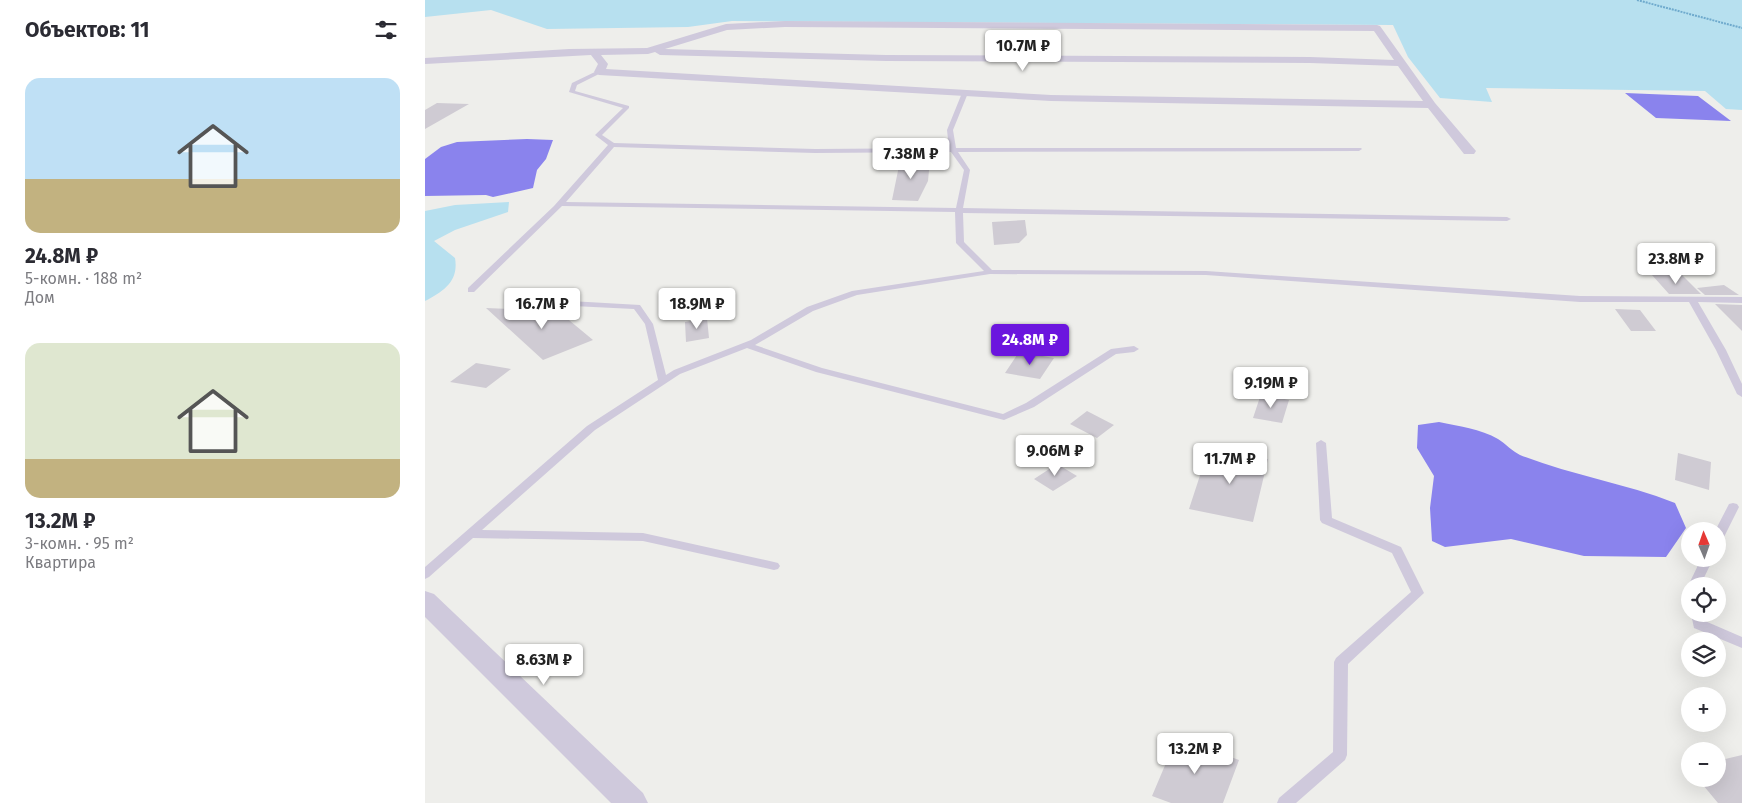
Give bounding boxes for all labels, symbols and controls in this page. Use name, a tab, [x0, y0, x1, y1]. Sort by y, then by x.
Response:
icon: filters	[372, 16, 400, 44]
text: Объектов: 11	[25, 17, 150, 43]
pin: 10.7M ₽	[977, 30, 1069, 72]
text: 10.7M ₽	[996, 36, 1050, 55]
icon: home	[168, 111, 258, 201]
pin: 7.38M ₽	[865, 138, 957, 180]
text: 7.38M ₽	[883, 144, 939, 163]
pin: 23.8M ₽	[1630, 242, 1722, 285]
text: 24.8M ₽	[25, 243, 98, 269]
text: 23.8M ₽	[1648, 249, 1704, 268]
text: 5-комн. · 188 m²	[25, 269, 142, 288]
text: Дом	[25, 288, 55, 307]
pin: 16.7M ₽	[496, 288, 588, 330]
pin: 18.9M ₽	[651, 288, 743, 330]
text: 16.7M ₽	[515, 294, 569, 313]
text: 18.9M ₽	[669, 294, 725, 313]
pin: 24.8M ₽	[984, 324, 1076, 366]
text: 24.8M ₽	[1002, 330, 1058, 349]
pin: 9.19M ₽	[1225, 366, 1317, 409]
text: 9.19M ₽	[1244, 373, 1298, 392]
icon: home	[168, 376, 258, 466]
pin: 9.06M ₽	[1009, 434, 1101, 477]
text: 9.06M ₽	[1027, 441, 1083, 460]
pin: 11.7M ₽	[1184, 442, 1276, 485]
text: 11.7M ₽	[1204, 449, 1256, 468]
text: 13.2M ₽	[25, 508, 96, 534]
north arrow	[1681, 522, 1726, 568]
map controls	[1681, 522, 1726, 787]
text: 3-комн. · 95 m²	[25, 534, 134, 553]
text: Квартира	[25, 553, 96, 572]
button: locate	[1681, 577, 1726, 622]
button: layers	[1681, 632, 1726, 677]
pin: 8.63M ₽	[498, 644, 590, 686]
text: 8.63M ₽	[516, 650, 572, 669]
button: +	[1681, 687, 1726, 732]
pin: 13.2M ₽	[1149, 732, 1241, 775]
text: 13.2M ₽	[1168, 739, 1222, 758]
button: −	[1681, 742, 1726, 787]

